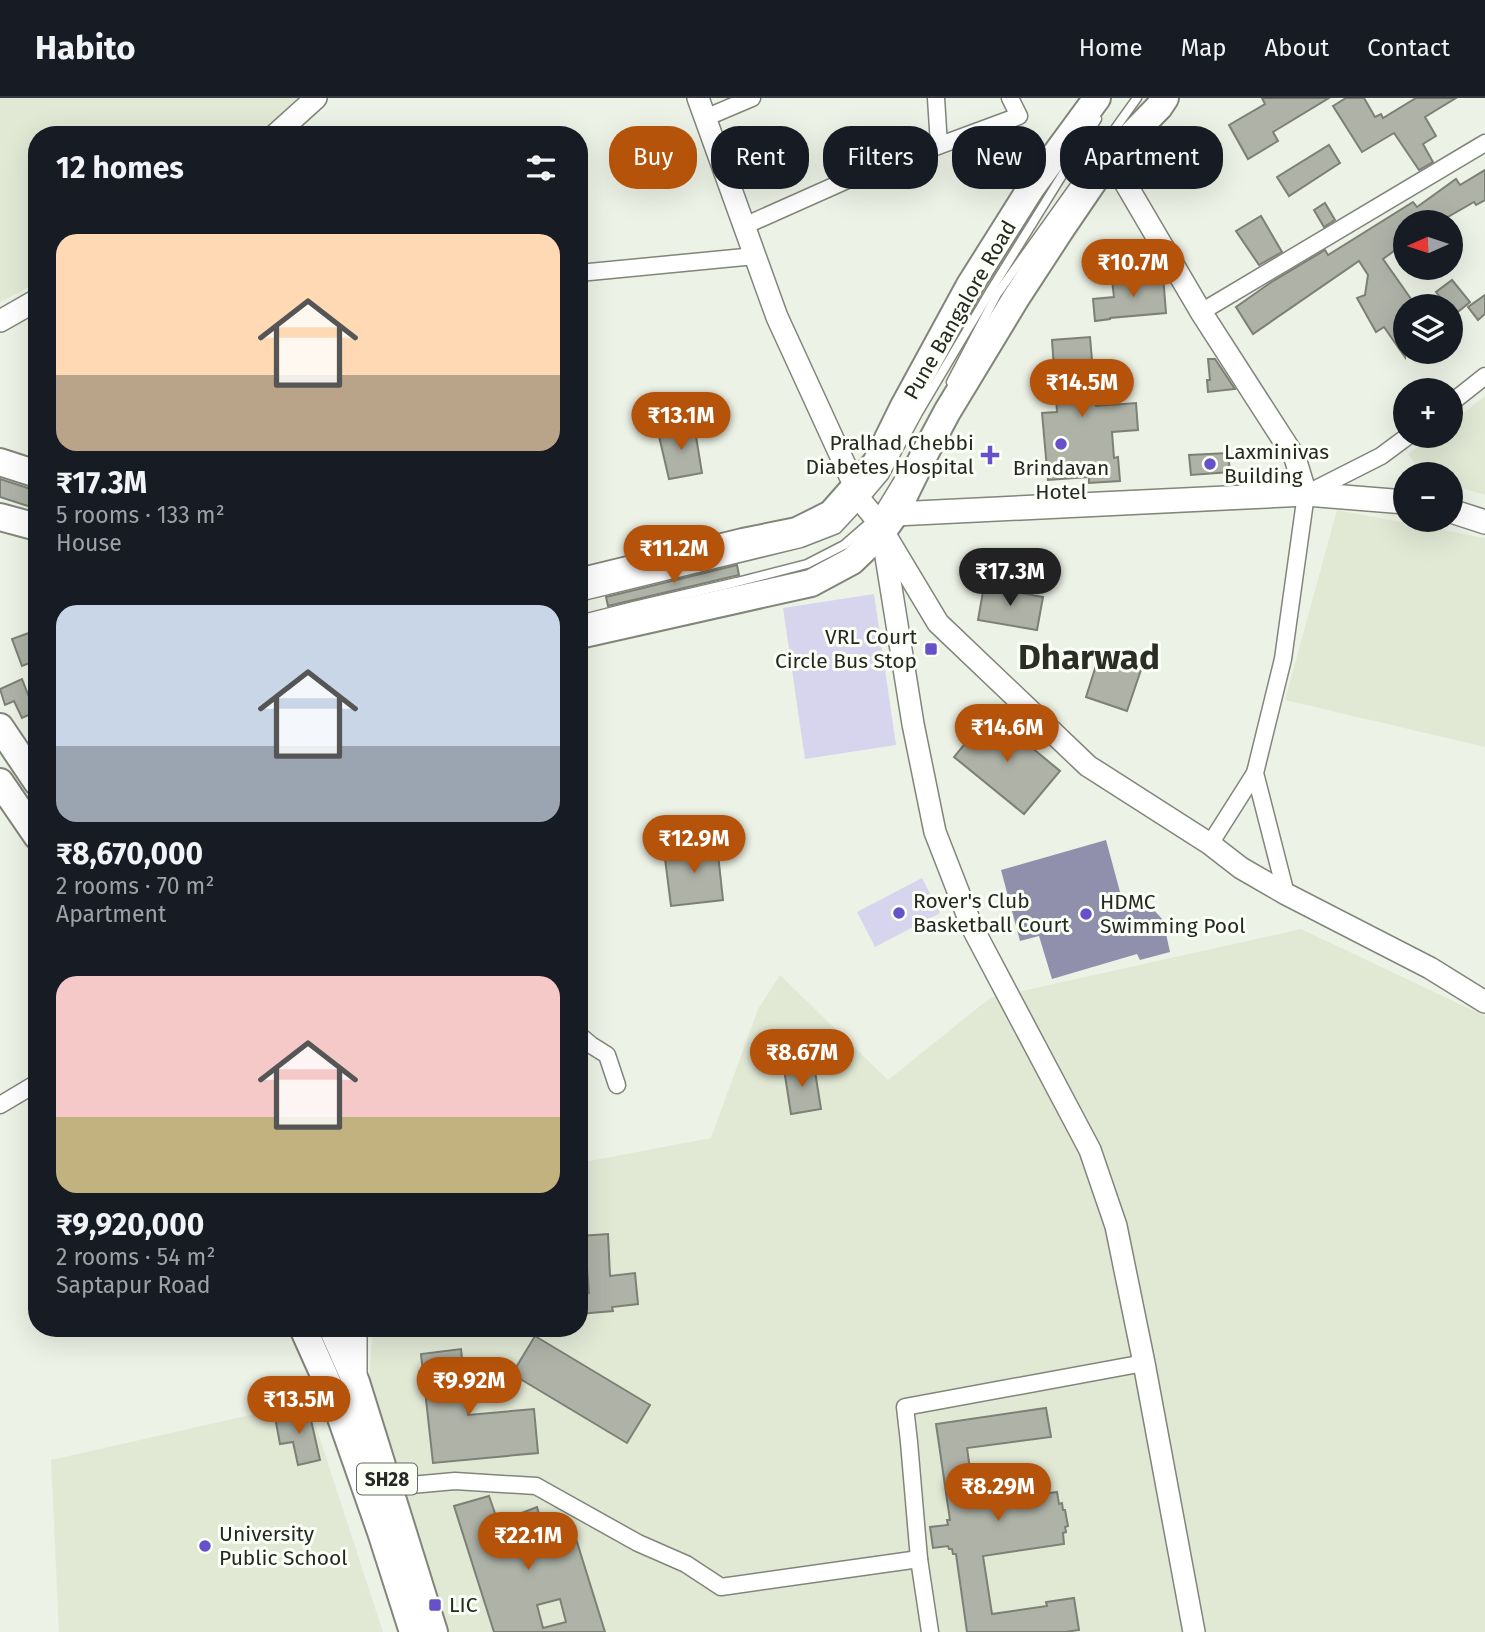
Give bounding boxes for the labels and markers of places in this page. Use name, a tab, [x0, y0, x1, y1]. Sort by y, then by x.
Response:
pin: ₹10.7M	[1076, 240, 1190, 299]
pin: ₹14.5M	[1025, 360, 1139, 419]
pin: ₹13.1M	[624, 392, 738, 452]
place label: Pralhad Chebbi Diabetes Hospital	[806, 430, 974, 480]
marker: Brindavan Hotel	[1053, 436, 1069, 452]
place label: Laxminivas Building	[1224, 439, 1329, 489]
marker: Pralhad Chebbi Diabetes Hospital	[980, 445, 1000, 465]
place label: Brindavan Hotel	[1013, 455, 1109, 505]
marker: Laxminivas Building	[1202, 456, 1218, 472]
pin: ₹11.2M	[617, 526, 731, 585]
pin: ₹17.3M	[953, 548, 1067, 608]
place label: VRL Court Circle Bus Stop	[775, 624, 917, 674]
marker: VRL Court Circle Bus Stop	[923, 641, 939, 657]
pin: ₹14.6M	[950, 704, 1064, 764]
pin: ₹12.9M	[637, 816, 751, 875]
place label: Rover's Club Basketball Court	[913, 888, 1070, 938]
place label: HDMC Swimming Pool	[1100, 889, 1245, 939]
marker: Rover's Club Basketball Court	[891, 905, 907, 921]
marker: HDMC Swimming Pool	[1078, 906, 1094, 922]
pin: ₹8.67M	[745, 1030, 859, 1089]
pin: ₹9.92M	[412, 1358, 526, 1417]
pin: ₹13.5M	[242, 1376, 356, 1436]
pin: ₹8.29M	[941, 1464, 1055, 1523]
pin: ₹22.1M	[471, 1512, 585, 1572]
place label: University Public School	[219, 1521, 347, 1571]
marker: University Public School	[197, 1538, 213, 1554]
place label: LIC	[449, 1592, 478, 1618]
marker: LIC	[427, 1597, 443, 1613]

